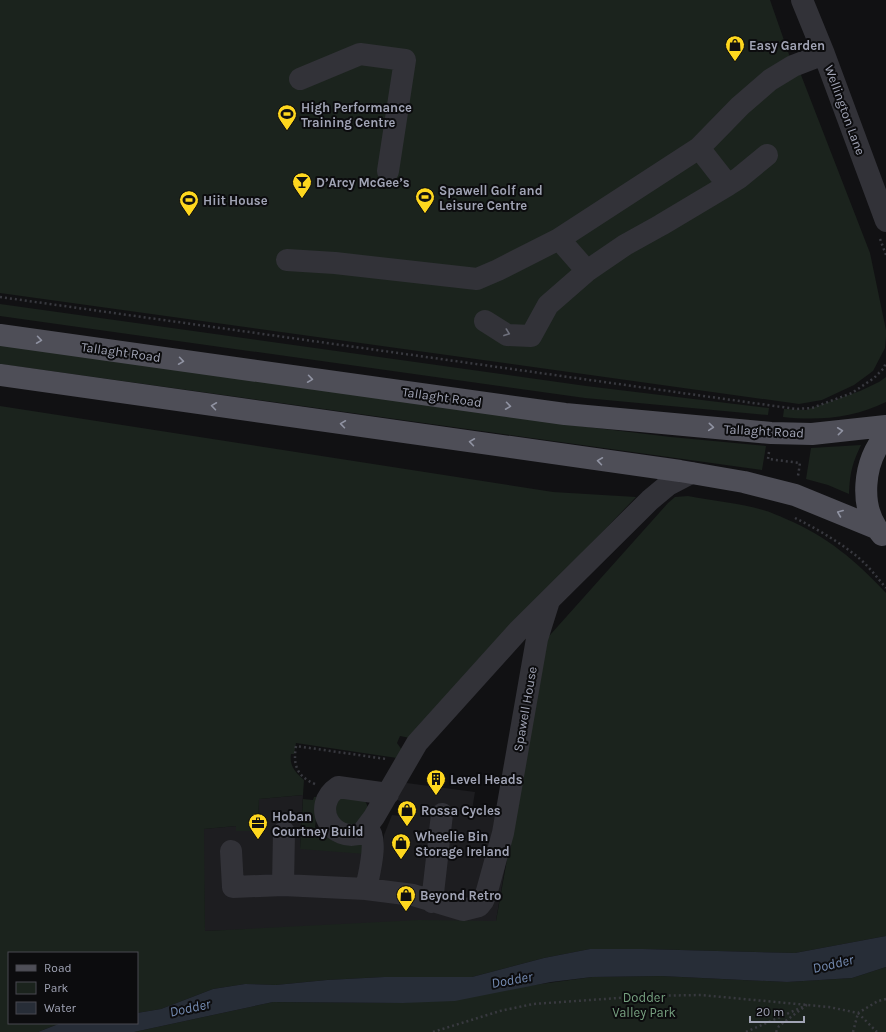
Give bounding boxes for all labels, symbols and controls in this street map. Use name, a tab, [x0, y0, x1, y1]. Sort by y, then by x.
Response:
shop icon: Easy Garden	[724, 34, 746, 62]
place label: Easy Garden	[749, 38, 825, 53]
street label: Wellington Lane	[822, 63, 868, 157]
place label: High Performance Training Centre	[301, 100, 412, 130]
sports icon: High Performance Training Centre	[276, 103, 298, 131]
bar icon: D’Arcy McGee’s	[291, 171, 313, 199]
place label: D’Arcy McGee’s	[316, 175, 410, 190]
place label: Spawell Golf and Leisure Centre	[439, 183, 543, 213]
sports icon: Spawell Golf and Leisure Centre	[414, 186, 436, 214]
sports icon: Hiit House	[178, 189, 200, 217]
place label: Hiit House	[203, 193, 268, 208]
one-way arrow	[503, 328, 510, 337]
one-way arrow	[36, 336, 42, 345]
street label: Tallaght Road	[80, 339, 162, 365]
one-way arrow	[178, 356, 184, 365]
one-way arrow	[307, 374, 313, 383]
street label: Tallaght Road	[401, 384, 483, 410]
one-way arrow	[505, 401, 511, 410]
one-way arrow	[211, 402, 217, 411]
one-way arrow	[340, 420, 346, 429]
street label: Tallaght Road	[724, 421, 804, 441]
one-way arrow	[708, 423, 714, 432]
one-way arrow	[837, 427, 843, 436]
one-way arrow	[469, 438, 475, 447]
one-way arrow	[597, 457, 604, 466]
one-way arrow	[836, 510, 844, 518]
street label: Spawell House	[510, 665, 540, 753]
building icon: Level Heads	[425, 768, 447, 796]
place label: Level Heads	[450, 772, 523, 787]
shop icon: Rossa Cycles	[396, 799, 418, 827]
place label: Rossa Cycles	[421, 803, 501, 818]
place label: Hoban Courtney Build	[272, 809, 364, 839]
office icon: Hoban Courtney Build	[247, 812, 269, 840]
place label: Wheelie Bin Storage Ireland	[415, 829, 510, 859]
shop icon: Wheelie Bin Storage Ireland	[390, 832, 412, 860]
shop icon: Beyond Retro	[395, 884, 417, 912]
place label: Beyond Retro	[420, 888, 501, 903]
water label: Dodder	[811, 951, 856, 977]
legend	[8, 952, 138, 1024]
text: Road	[44, 961, 72, 975]
water label: Dodder	[490, 968, 535, 992]
text: Park	[44, 981, 69, 995]
park label: Dodder Valley Park	[612, 990, 676, 1020]
water label: Dodder	[168, 995, 213, 1021]
scale bar	[750, 998, 804, 1024]
text: Water	[44, 1001, 77, 1015]
text: 20 m	[756, 1005, 784, 1019]

